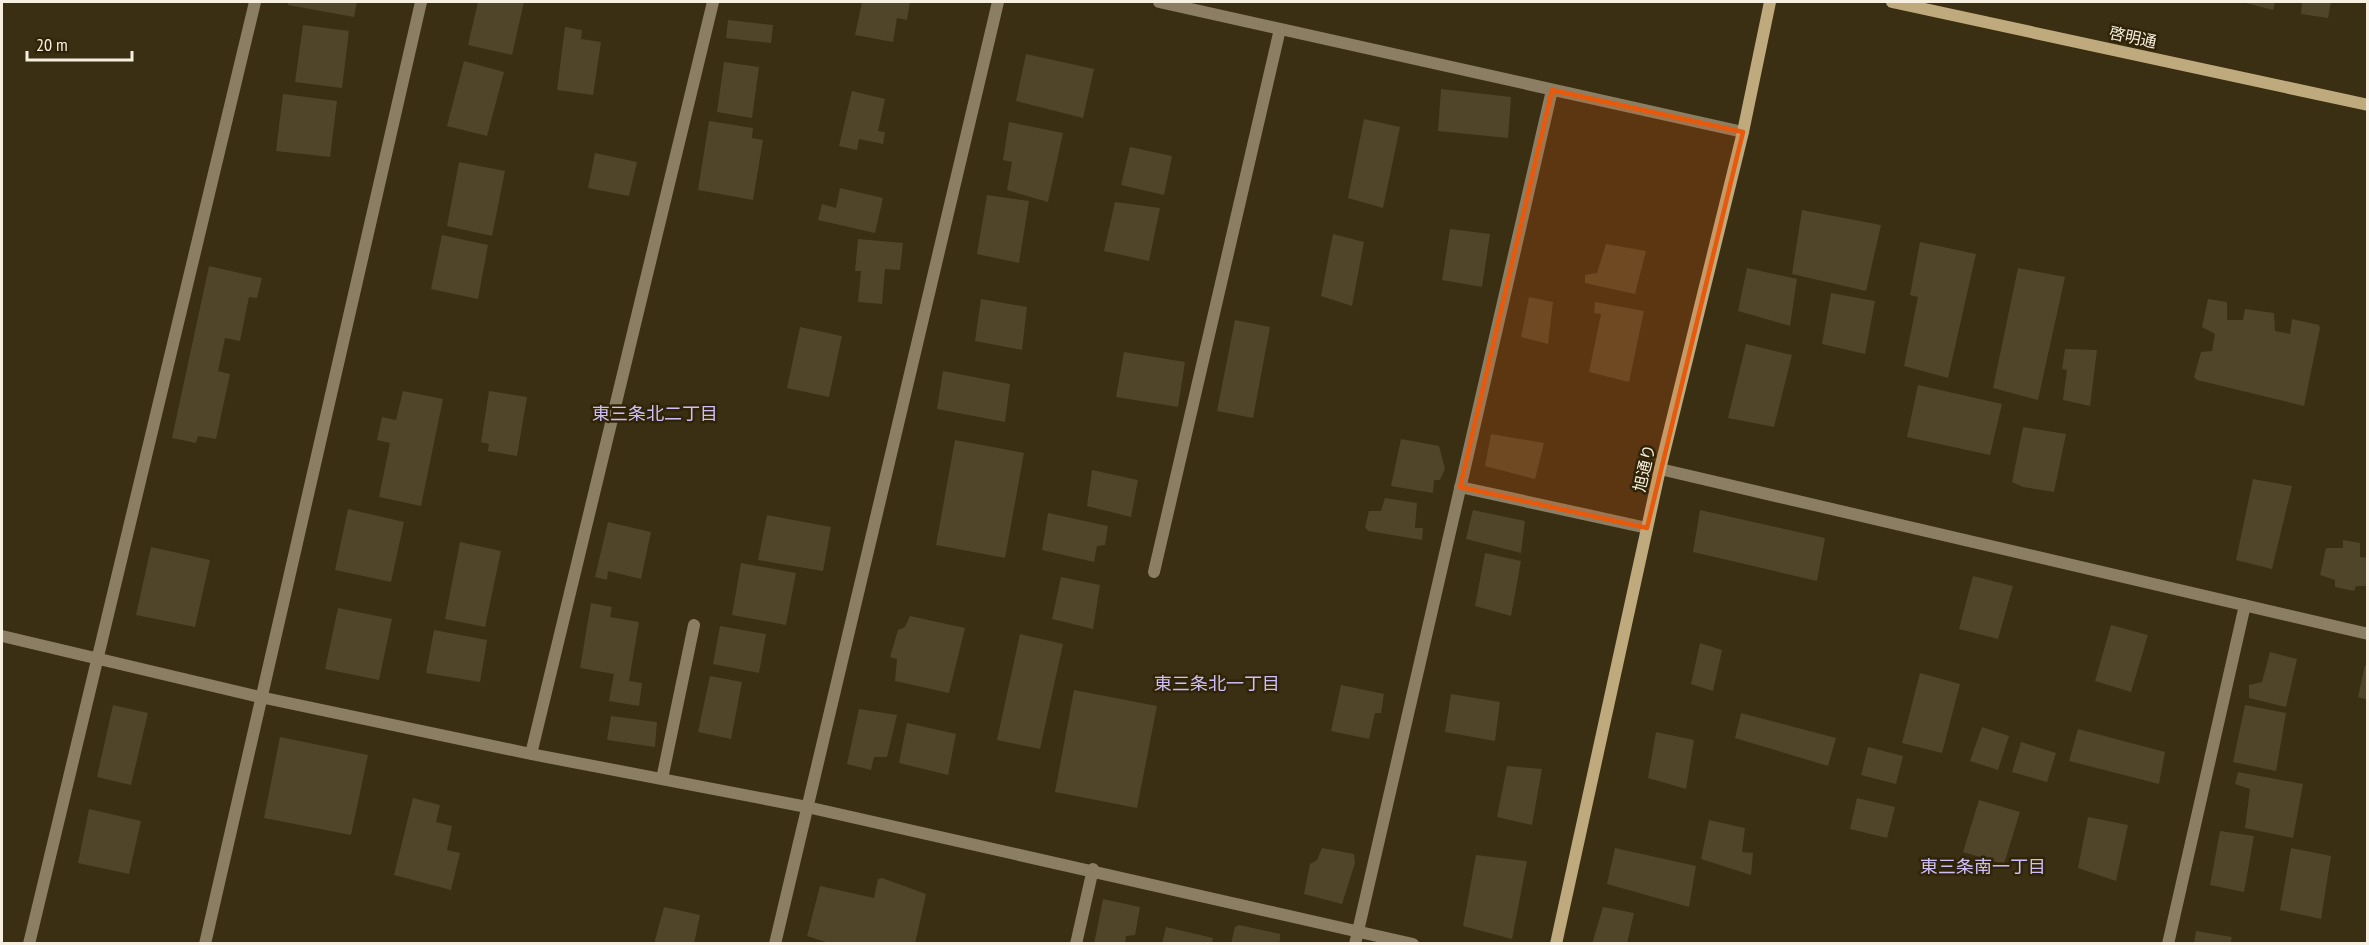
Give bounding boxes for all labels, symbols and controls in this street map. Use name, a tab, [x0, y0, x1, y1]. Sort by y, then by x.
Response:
street label: 啓明通	[2107, 22, 2159, 52]
scale bar	[27, 24, 132, 62]
text: 20 m	[36, 33, 68, 56]
district label: 東三条北二丁目	[592, 402, 718, 425]
street label: 旭通り	[1629, 442, 1659, 494]
district label: 東三条北一丁目	[1154, 672, 1280, 695]
district label: 東三条南一丁目	[1920, 855, 2046, 878]

